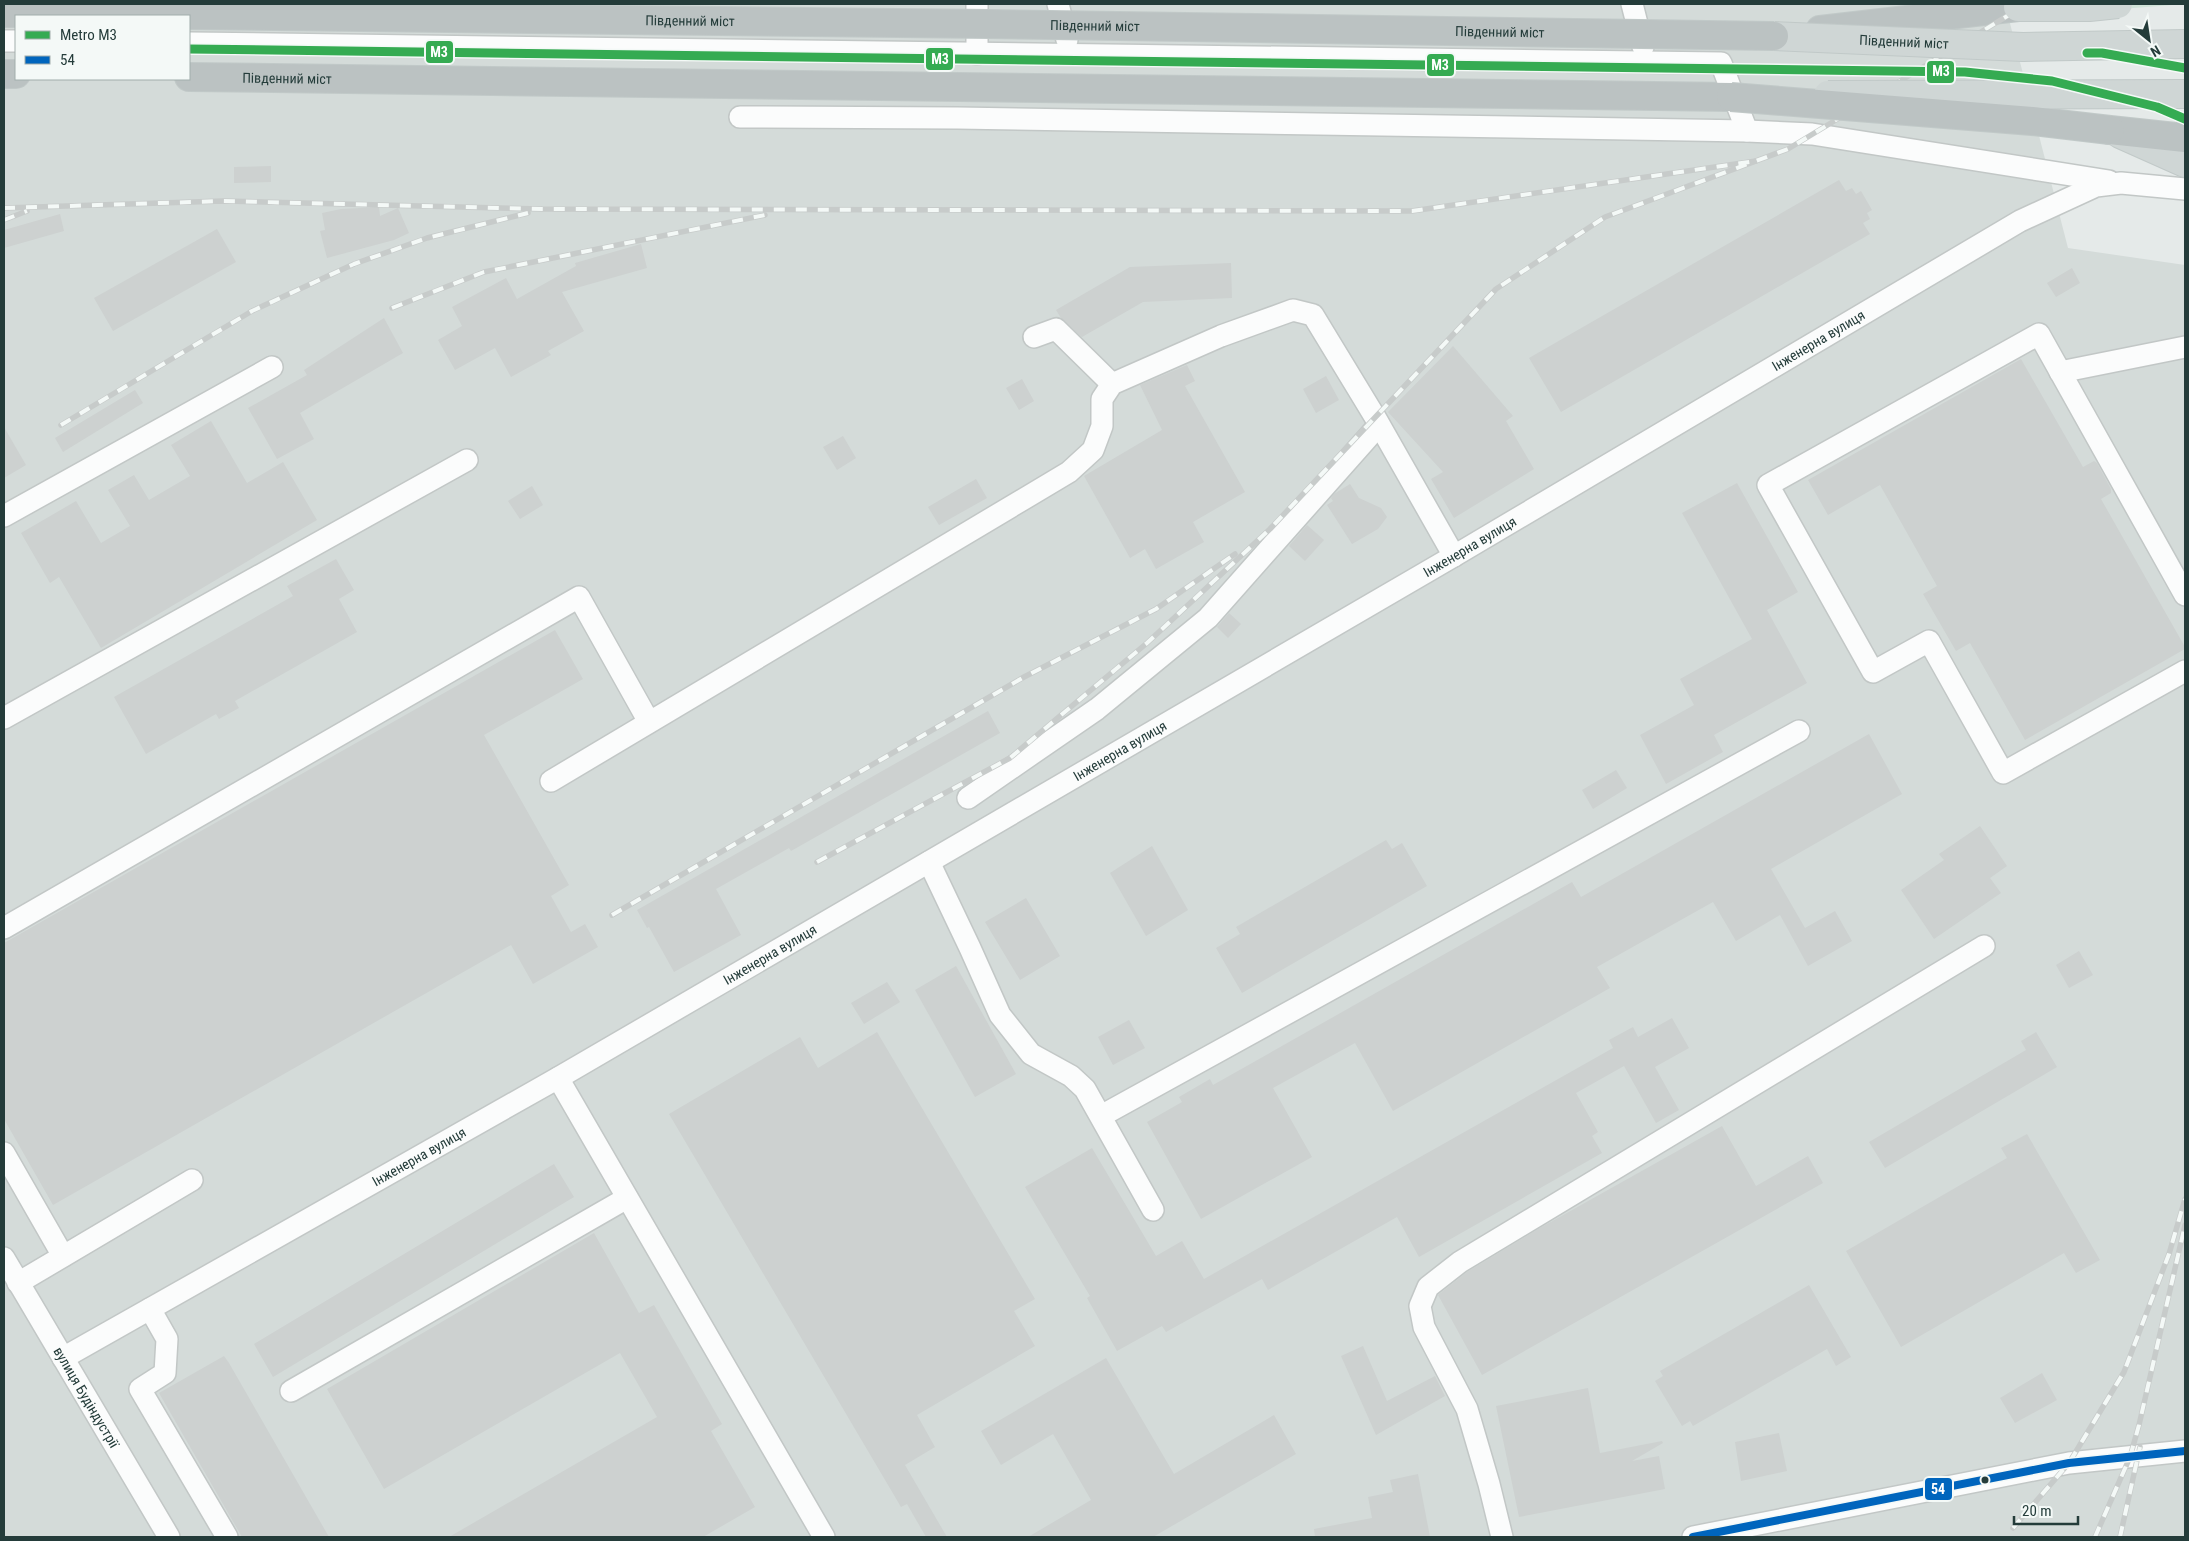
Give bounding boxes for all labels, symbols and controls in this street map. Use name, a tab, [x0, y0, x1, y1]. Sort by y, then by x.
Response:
street label: Південний міст	[645, 12, 735, 29]
legend	[15, 15, 190, 80]
north arrow	[2124, 15, 2174, 65]
street label: Південний міст	[1050, 17, 1140, 34]
street label: Південний міст	[1455, 23, 1545, 40]
text: Metro M3	[60, 26, 117, 44]
street label: Південний міст	[1859, 32, 1949, 52]
line badge: M3	[425, 40, 454, 64]
text: N	[2148, 42, 2163, 60]
text: M3	[430, 44, 448, 60]
line badge: M3	[925, 47, 954, 71]
text: 54	[60, 51, 75, 69]
text: M3	[931, 51, 949, 67]
line badge: M3	[1426, 53, 1455, 77]
text: M3	[1431, 57, 1449, 73]
line badge: M3	[1926, 60, 1955, 84]
text: M3	[1932, 63, 1950, 79]
street label: Південний міст	[242, 70, 332, 87]
street label: Інженерна вулиця	[1769, 307, 1868, 374]
street label: Інженерна вулиця	[1420, 513, 1519, 580]
street label: Інженерна вулиця	[1070, 717, 1169, 784]
street label: Інженерна вулиця	[721, 921, 819, 988]
street label: Інженерна вулиця	[369, 1124, 469, 1189]
street label: вулиця Будіндустрії	[50, 1344, 123, 1451]
unlabelled marker	[1980, 1475, 1990, 1485]
line badge: 54	[1924, 1477, 1953, 1501]
text: 54	[1931, 1481, 1945, 1497]
scale bar	[2014, 1494, 2078, 1526]
text: 20 m	[2022, 1502, 2052, 1520]

